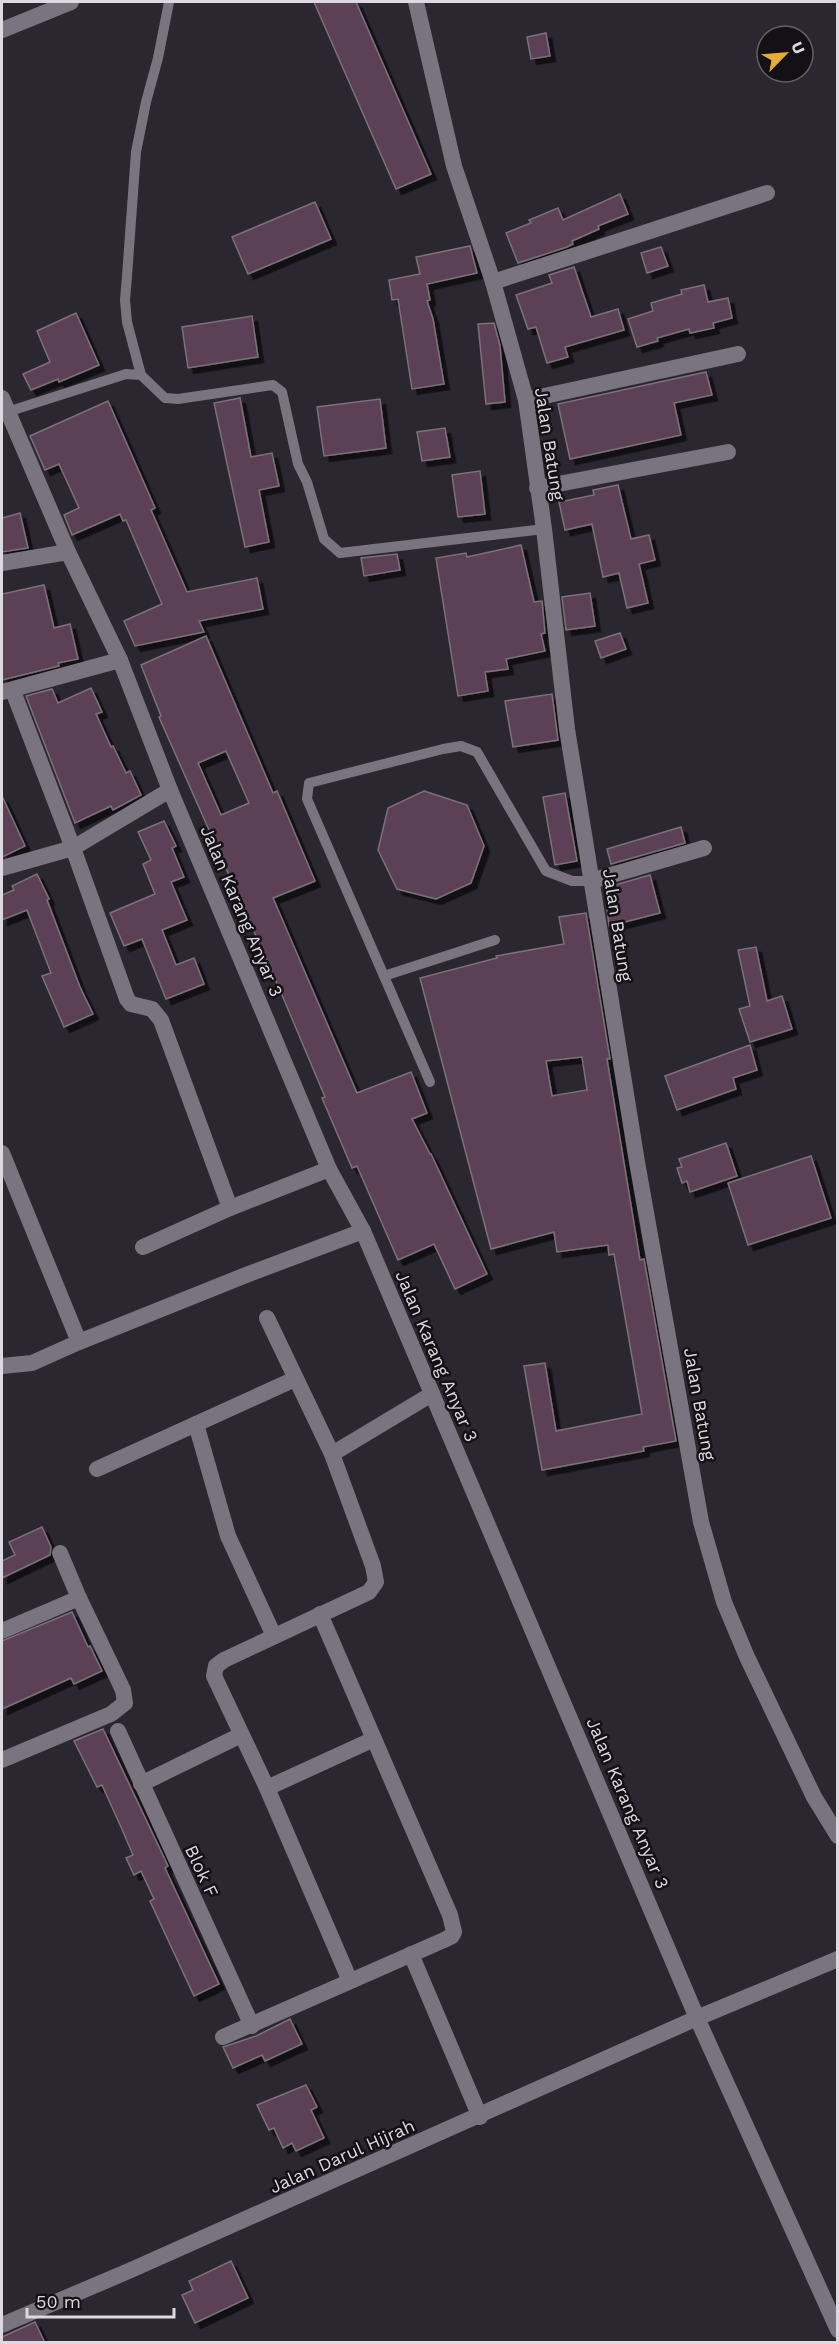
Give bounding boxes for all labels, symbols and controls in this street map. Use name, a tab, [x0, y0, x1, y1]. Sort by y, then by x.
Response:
north arrow	[755, 24, 815, 84]
text: U	[787, 39, 809, 57]
street label: Jalan Batung	[531, 386, 569, 502]
street label: Jalan Karang Anyar 3	[196, 822, 288, 1000]
street label: Jalan Batung	[599, 867, 637, 983]
street label: Jalan Karang Anyar 3	[391, 1267, 483, 1445]
street label: Jalan Batung	[680, 1346, 720, 1462]
street label: Jalan Karang Anyar 3	[582, 1714, 674, 1892]
street label: Blok F	[181, 1842, 223, 1900]
street label: Jalan Darul Hijrah	[266, 2115, 418, 2197]
scale bar	[27, 2281, 174, 2319]
text: 50 m	[36, 2291, 81, 2312]

